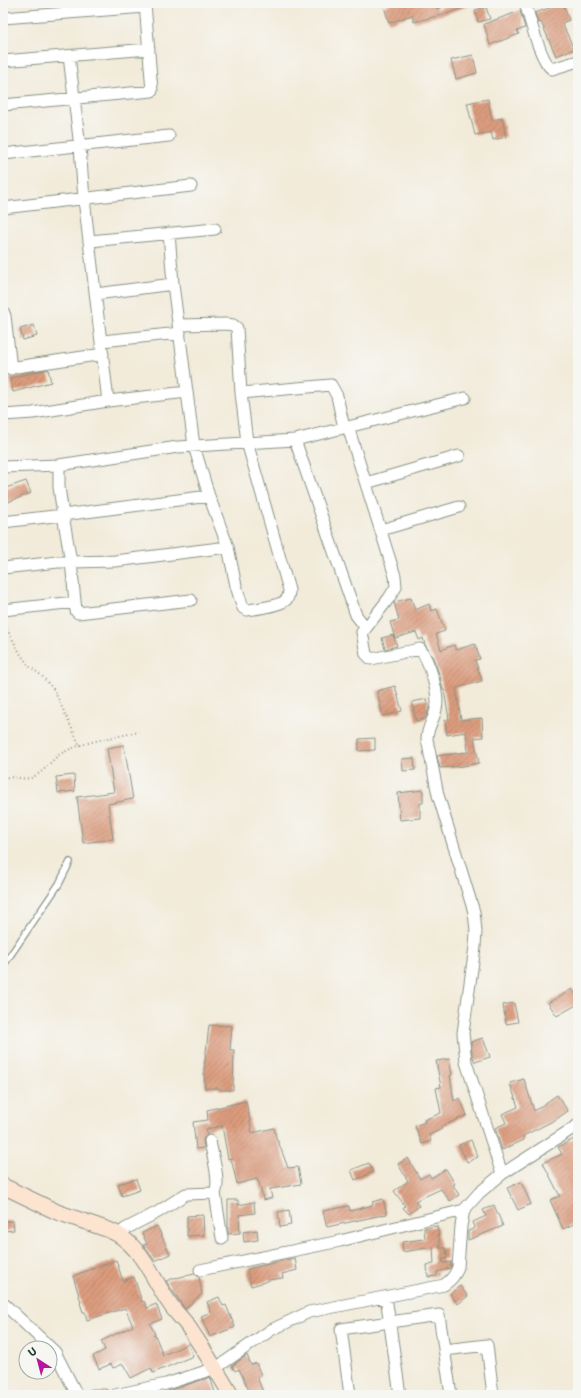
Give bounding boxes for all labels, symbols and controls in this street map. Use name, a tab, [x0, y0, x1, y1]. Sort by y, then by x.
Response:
north arrow	[18, 1340, 58, 1380]
text: U	[25, 1344, 40, 1361]

